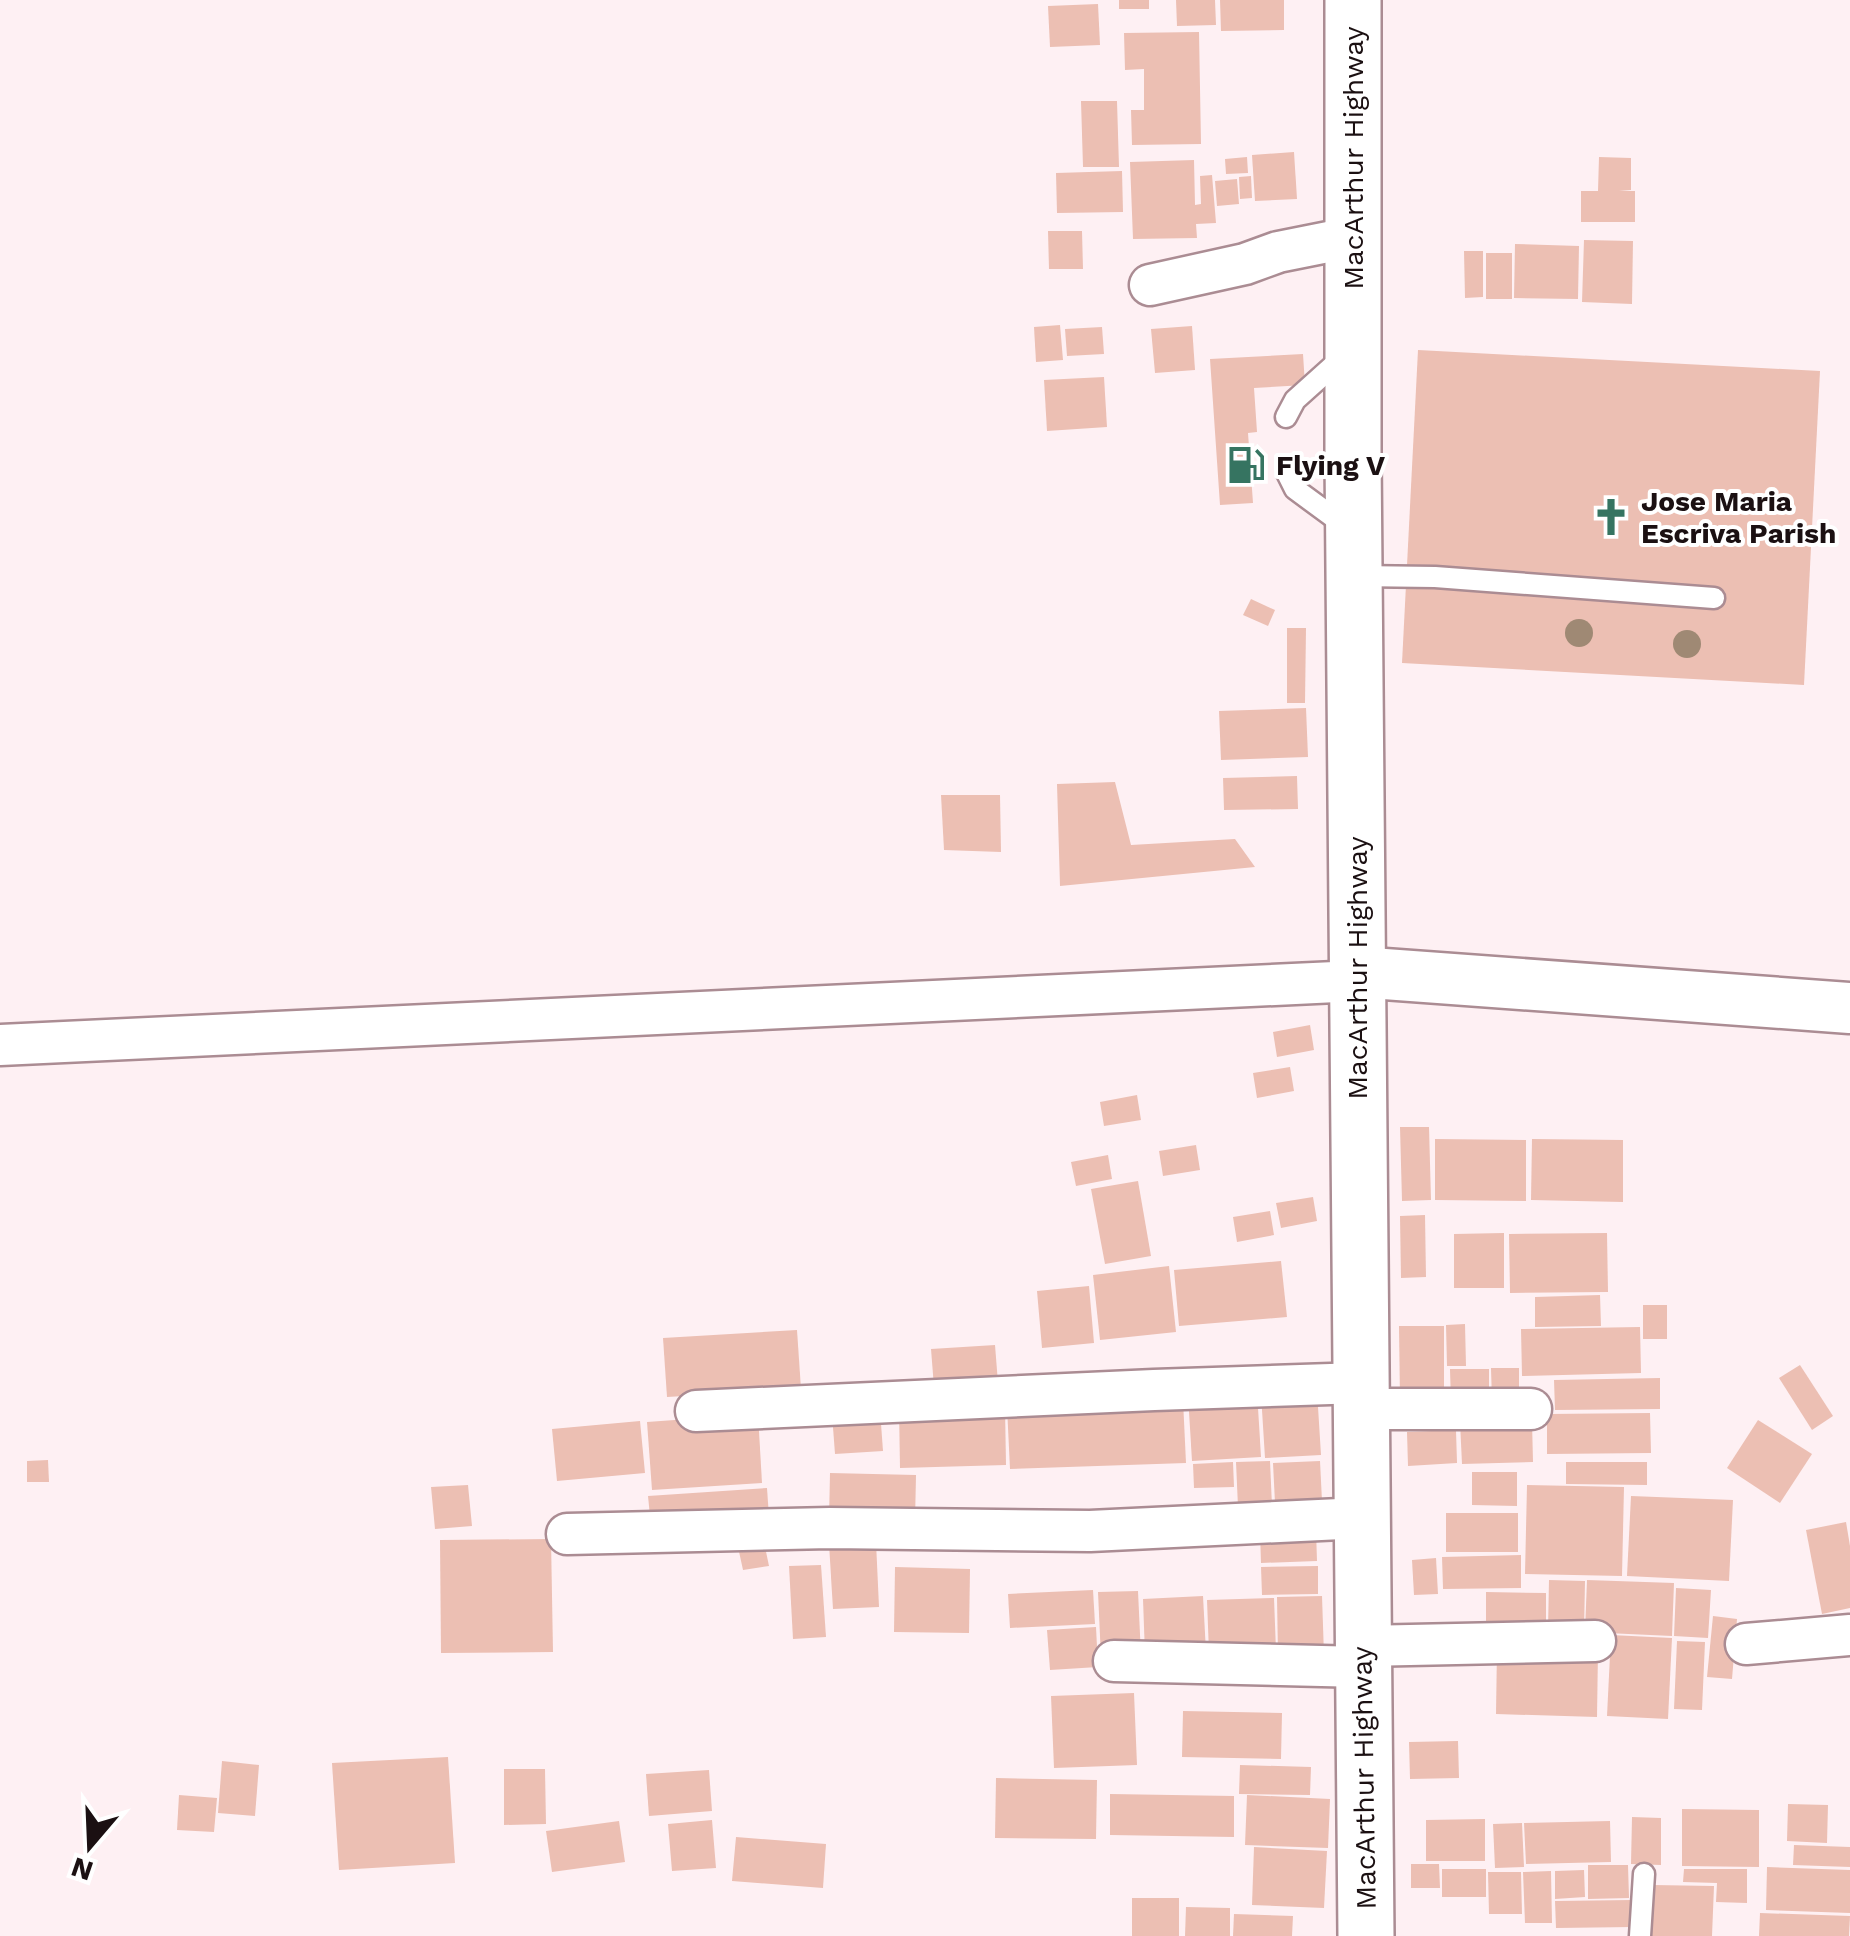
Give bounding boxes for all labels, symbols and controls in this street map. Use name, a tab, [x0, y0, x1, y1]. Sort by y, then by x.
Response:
street label: MacArthur Highway	[1337, 26, 1370, 290]
fuel station icon: Flying V	[1225, 444, 1267, 486]
place label: Flying V	[1276, 449, 1385, 482]
place label: Jose Maria Escriva Parish	[1641, 485, 1836, 550]
church icon: Jose Maria Escriva Parish	[1590, 496, 1632, 538]
street label: MacArthur Highway	[1341, 836, 1374, 1100]
street label: MacArthur Highway	[1345, 1645, 1383, 1910]
north arrow	[40, 1796, 140, 1896]
text: N	[67, 1850, 97, 1888]

